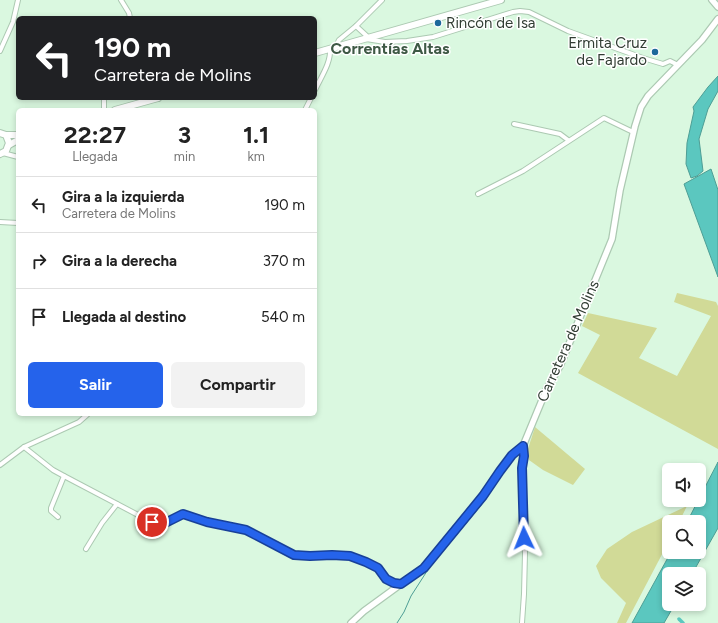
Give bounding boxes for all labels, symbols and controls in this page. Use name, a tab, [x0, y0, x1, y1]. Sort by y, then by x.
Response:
place label: Rincón de Isa	[446, 14, 536, 32]
marker: Rincón de Isa	[433, 18, 443, 28]
text: 190 m	[94, 30, 171, 64]
icon: left	[28, 32, 80, 84]
place label: Ermita Cruz de Fajardo	[568, 34, 647, 69]
district label: Correntías Altas	[330, 39, 450, 58]
marker: Ermita Cruz de Fajardo	[650, 47, 660, 57]
text: Carretera de Molins	[94, 64, 252, 86]
text: 22:27	[64, 120, 126, 149]
text: 3	[178, 120, 191, 149]
text: 1.1	[243, 120, 269, 149]
text: Llegada	[72, 149, 118, 164]
text: min	[174, 149, 195, 164]
text: km	[247, 149, 265, 164]
text: Gira a la izquierda	[62, 188, 184, 206]
icon: left	[28, 194, 50, 216]
text: 190 m	[264, 196, 305, 214]
text: Carretera de Molins	[62, 206, 176, 221]
icon: right	[28, 250, 50, 272]
text: Gira a la derecha	[62, 252, 177, 270]
text: 370 m	[263, 252, 305, 270]
street label: Carretera de Molins	[533, 277, 603, 405]
icon: arrive	[28, 306, 50, 328]
text: Llegada al destino	[62, 308, 186, 326]
text: 540 m	[261, 308, 305, 326]
button: Salir	[28, 362, 163, 408]
button: Compartir	[171, 362, 305, 408]
map controls	[662, 463, 706, 611]
button: sound	[662, 463, 706, 507]
pin	[135, 505, 169, 539]
icon: arrive	[141, 511, 163, 533]
button: search	[662, 515, 706, 559]
position arrow	[503, 517, 545, 559]
button: layers	[662, 567, 706, 611]

